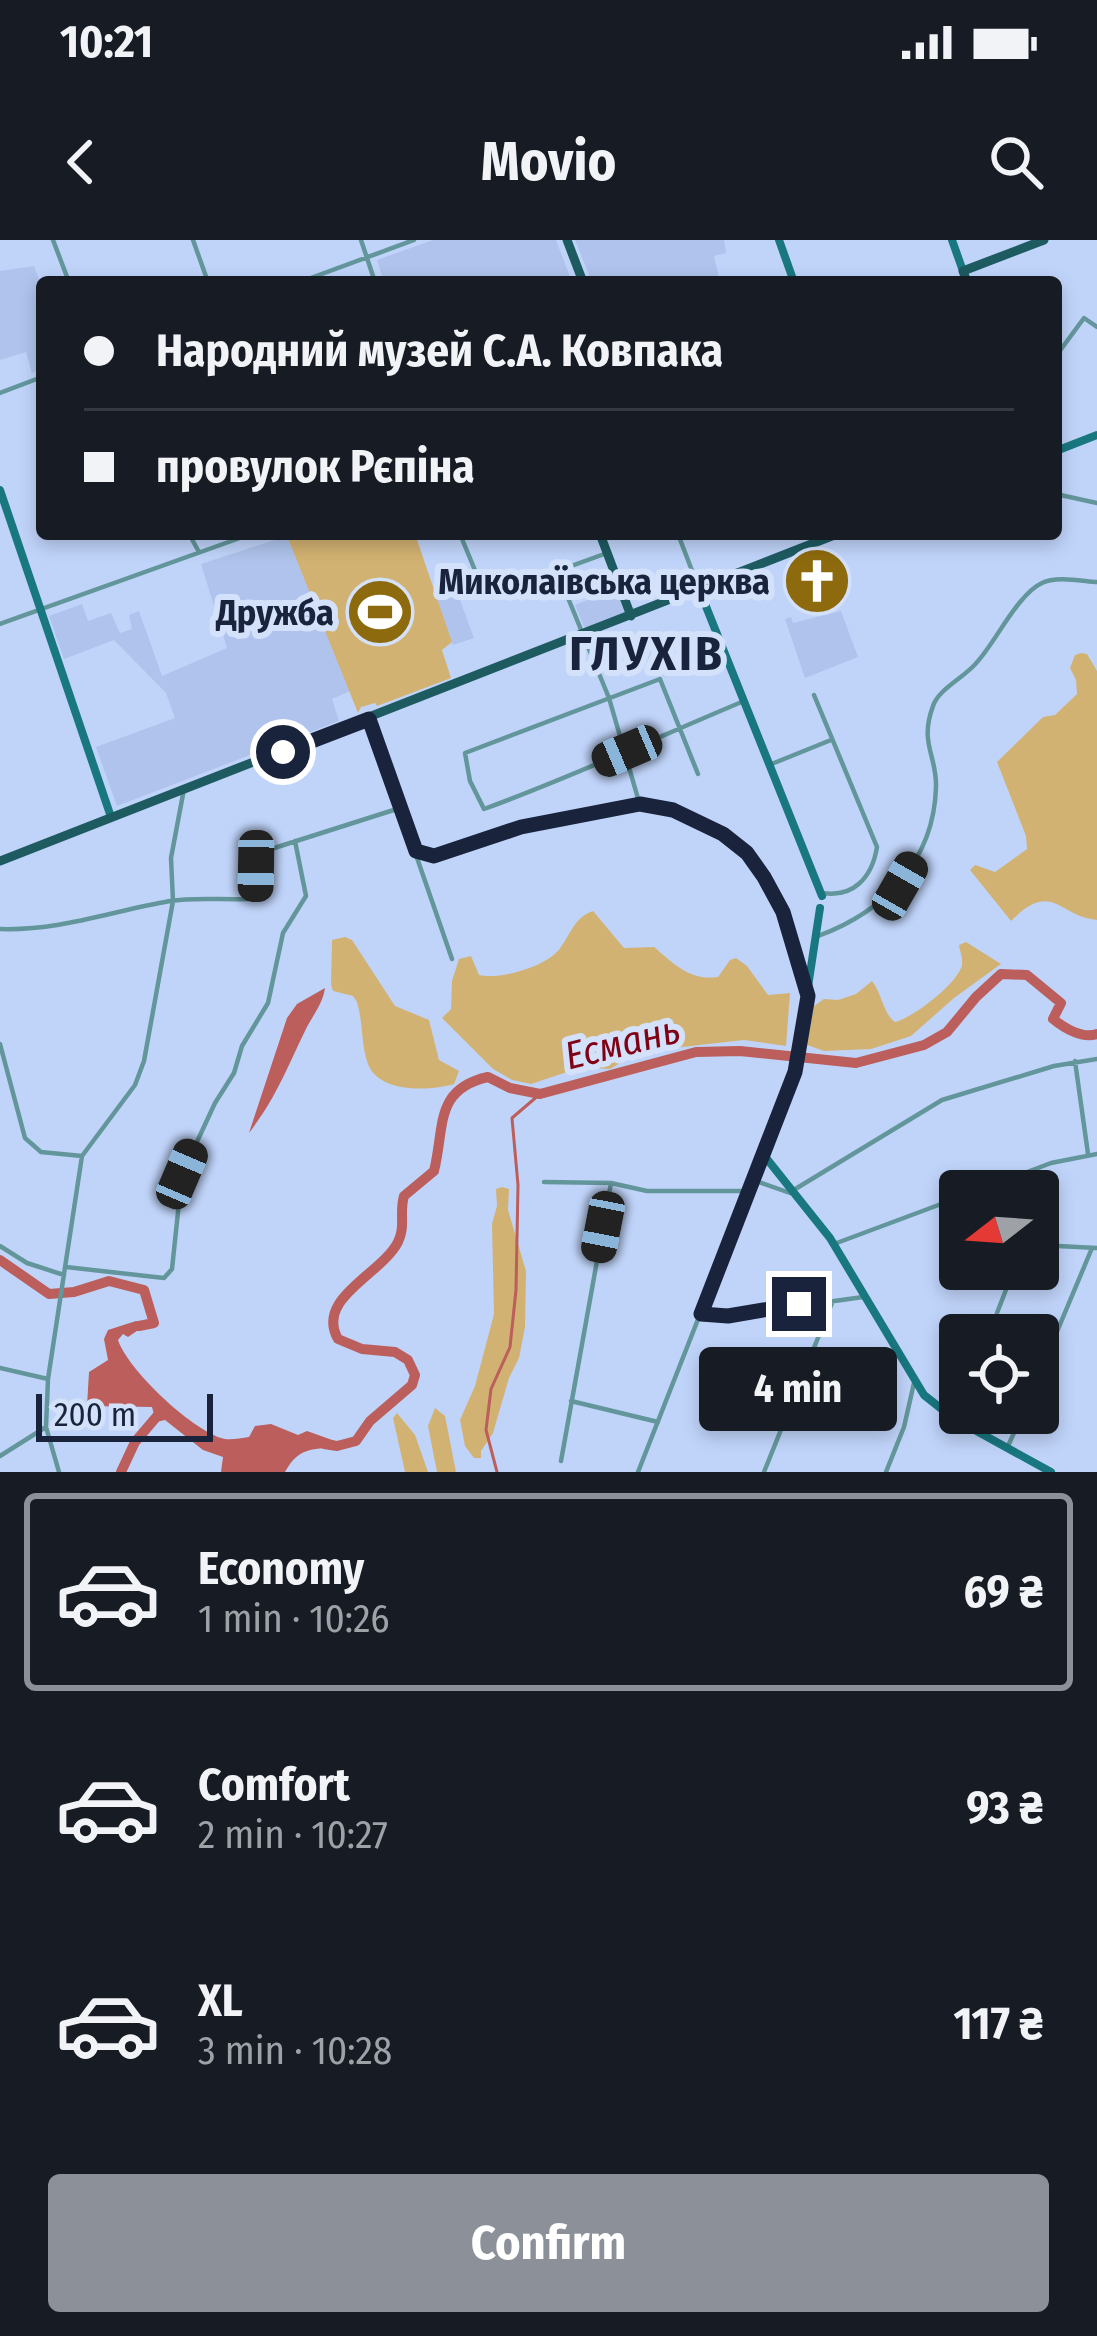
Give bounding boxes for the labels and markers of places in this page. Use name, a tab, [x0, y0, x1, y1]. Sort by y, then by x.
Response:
church icon: Миколаївська церква	[782, 546, 852, 616]
place label: Миколаївська церква	[438, 560, 770, 604]
sports icon: Дружба	[345, 577, 415, 647]
place label: Дружба	[215, 591, 334, 635]

